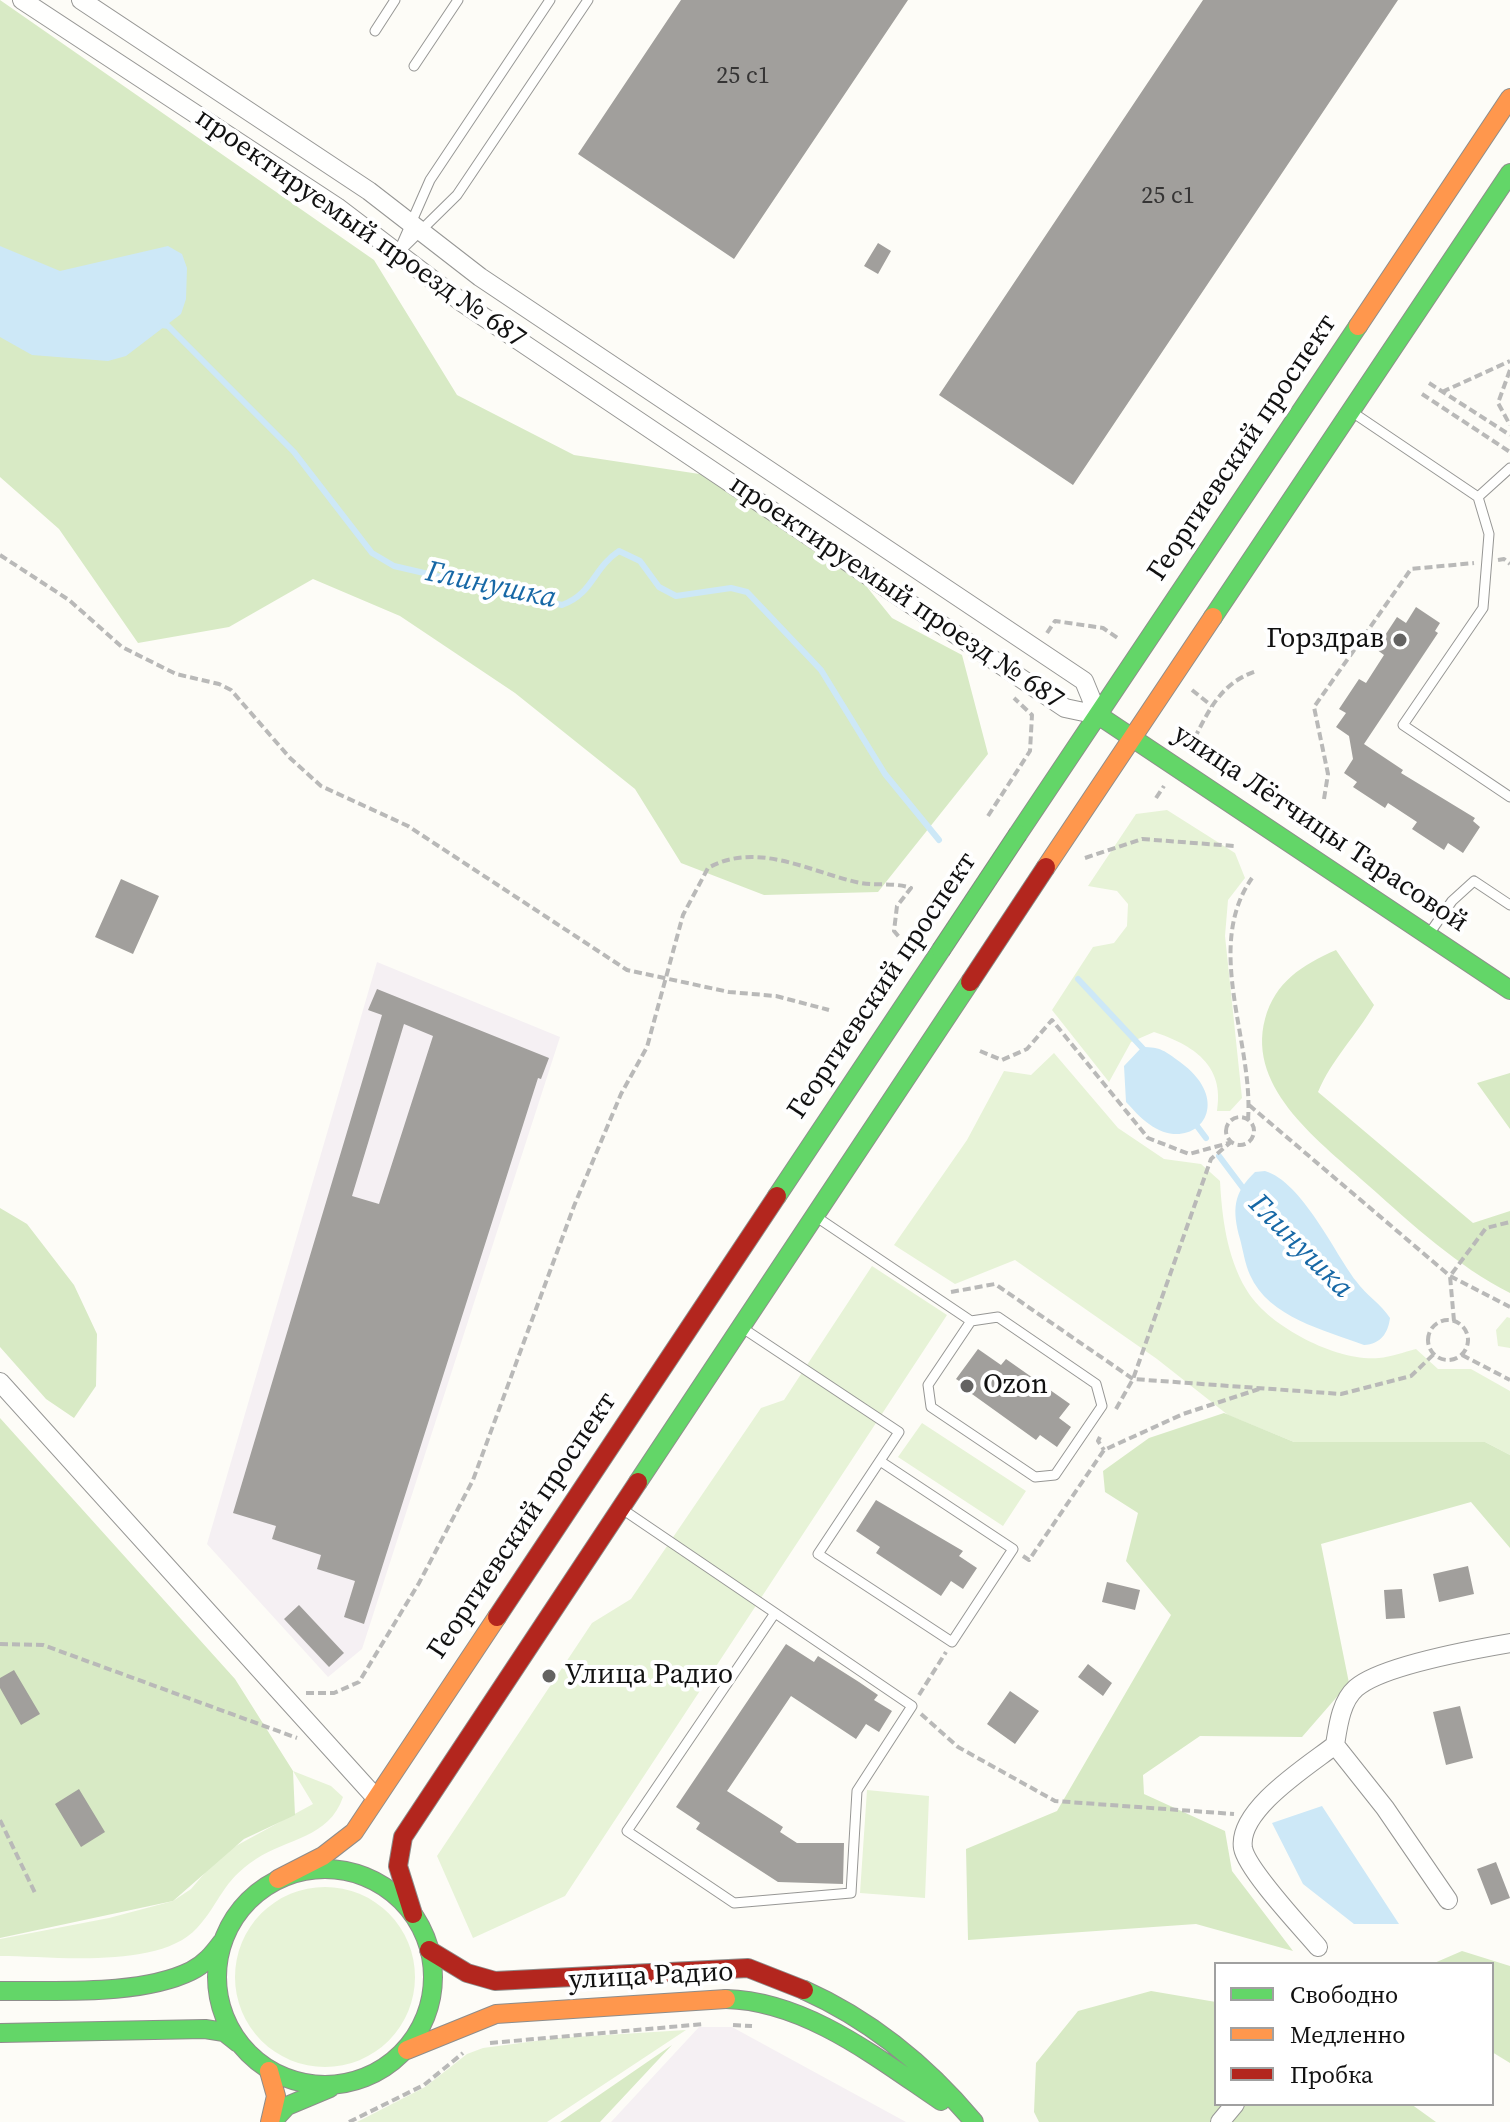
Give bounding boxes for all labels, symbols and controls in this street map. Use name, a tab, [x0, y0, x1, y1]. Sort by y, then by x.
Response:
house number: 25 с1	[716, 63, 770, 91]
street label: проектируемый проезд № 687	[188, 102, 532, 356]
house number: 25 с1	[1141, 183, 1195, 211]
street label: Георгиевский проспект	[1141, 308, 1345, 588]
street label: проектируемый проезд № 687	[723, 468, 1069, 718]
water label: Глинушка	[422, 555, 560, 617]
place label: Горздрав	[1266, 623, 1384, 657]
marker: Горздрав	[1391, 631, 1409, 649]
street label: улица Лётчицы Тарасовой	[1166, 718, 1474, 940]
street label: Георгиевский проспект	[781, 846, 985, 1126]
water label: Глинушка	[1240, 1187, 1360, 1307]
place label: Ozon	[983, 1369, 1048, 1403]
marker: Ozon	[958, 1377, 976, 1395]
street label: Георгиевский проспект	[421, 1386, 625, 1666]
place label: Улица Радио	[565, 1659, 733, 1693]
marker: Улица Радио	[540, 1667, 558, 1685]
street label: улица Радио	[568, 1956, 734, 1998]
legend	[1214, 1962, 1494, 2106]
text: Свободно	[1290, 1978, 1398, 2011]
text: Медленно	[1290, 2018, 1405, 2051]
text: Пробка	[1290, 2058, 1373, 2091]

